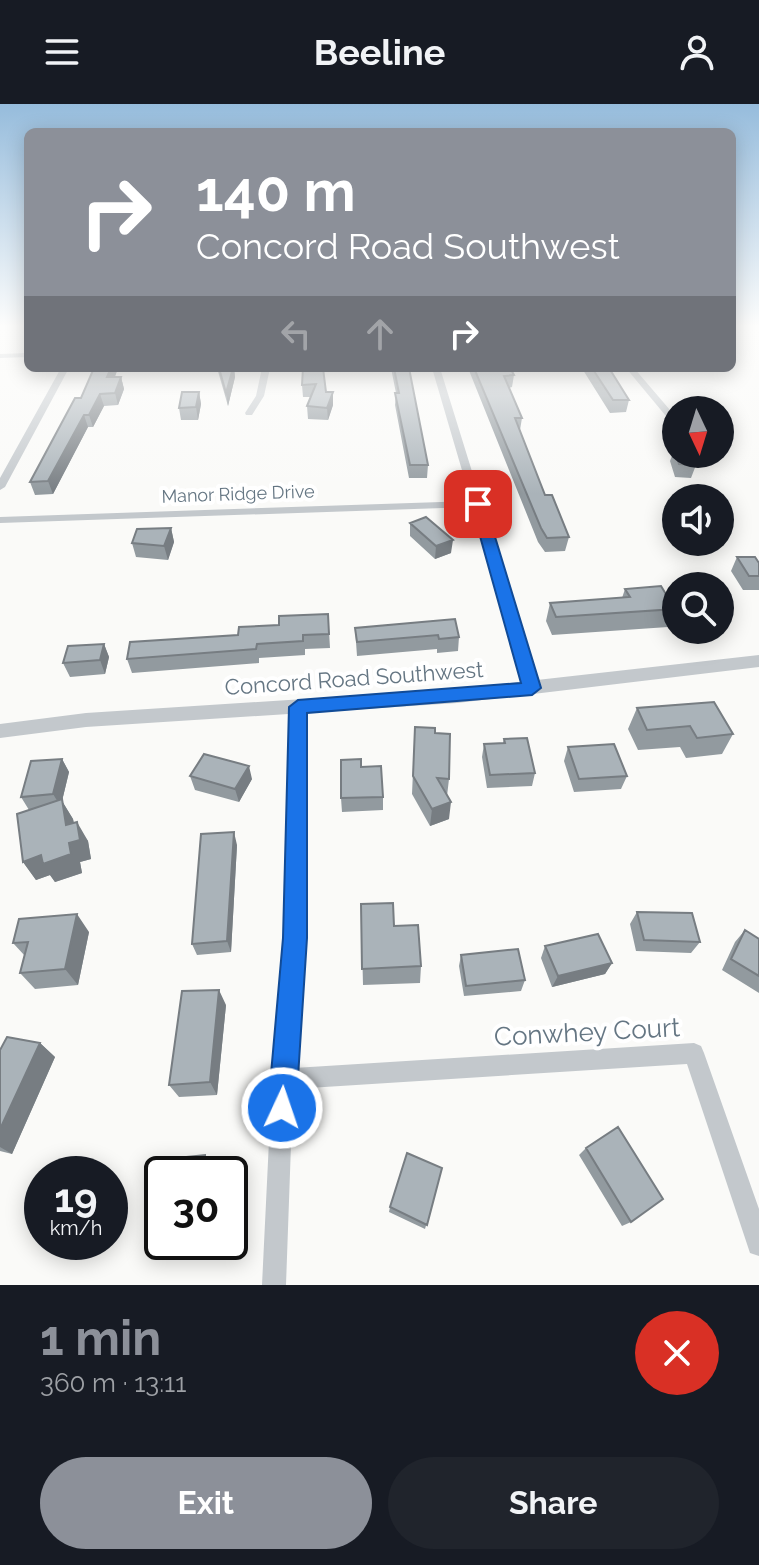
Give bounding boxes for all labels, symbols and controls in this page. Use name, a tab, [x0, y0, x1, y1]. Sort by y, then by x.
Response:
icon: menu	[40, 30, 84, 74]
icon: person	[675, 30, 719, 74]
text: Beeline	[314, 31, 445, 73]
text: 140 m	[196, 158, 356, 224]
icon: right	[64, 160, 168, 264]
text: Concord Road Southwest	[196, 225, 620, 267]
icon: left	[274, 312, 318, 356]
icon: ahead	[358, 312, 402, 356]
icon: right	[442, 312, 486, 356]
north arrow	[662, 396, 734, 468]
map controls	[662, 396, 734, 644]
pin	[444, 470, 512, 538]
street label: Manor Ridge Drive	[161, 480, 315, 507]
icon: arrive	[456, 482, 500, 526]
button: sound	[662, 484, 734, 556]
button: search	[662, 572, 734, 644]
street label: Concord Road Southwest	[224, 656, 485, 700]
street label: Conwhey Court	[493, 1012, 681, 1052]
position arrow	[240, 1066, 324, 1150]
speed limit sign: 30	[144, 1156, 248, 1260]
text: 19	[54, 1174, 98, 1221]
text: km/h	[50, 1216, 102, 1240]
text: 1 min	[40, 1310, 161, 1366]
button: close	[635, 1311, 719, 1395]
text: 360 m · 13:11	[40, 1368, 186, 1398]
button: Exit	[40, 1457, 372, 1549]
button: Share	[388, 1457, 719, 1549]

